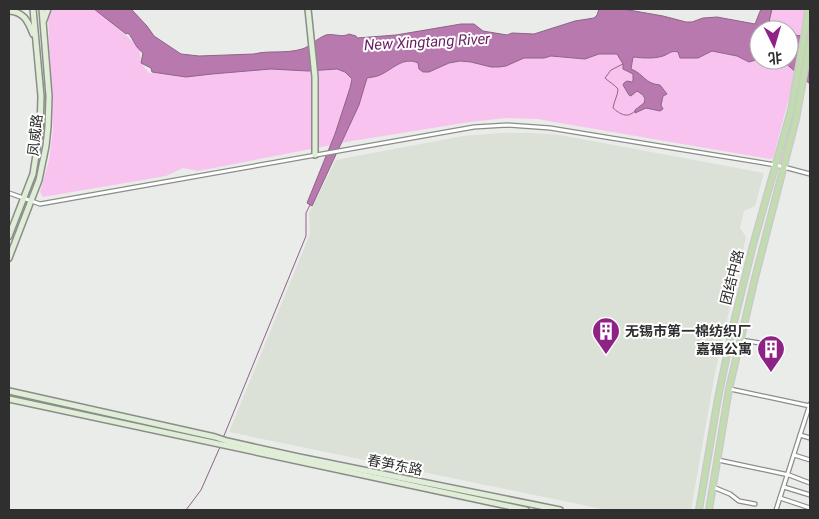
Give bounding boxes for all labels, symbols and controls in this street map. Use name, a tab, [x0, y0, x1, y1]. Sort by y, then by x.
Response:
north arrow	[749, 20, 799, 70]
water label: New Xingtang River	[363, 30, 492, 54]
text: 北	[767, 49, 783, 67]
street label: 凤威路	[25, 113, 45, 157]
street label: 团结中路	[717, 248, 747, 306]
building icon: 无锡市第一棉纺织厂	[591, 316, 621, 355]
place label: 无锡市第一棉纺织厂	[625, 323, 751, 339]
building icon: 嘉福公寓	[756, 334, 786, 373]
place label: 嘉福公寓	[696, 341, 752, 357]
street label: 春笋东路	[366, 452, 424, 478]

